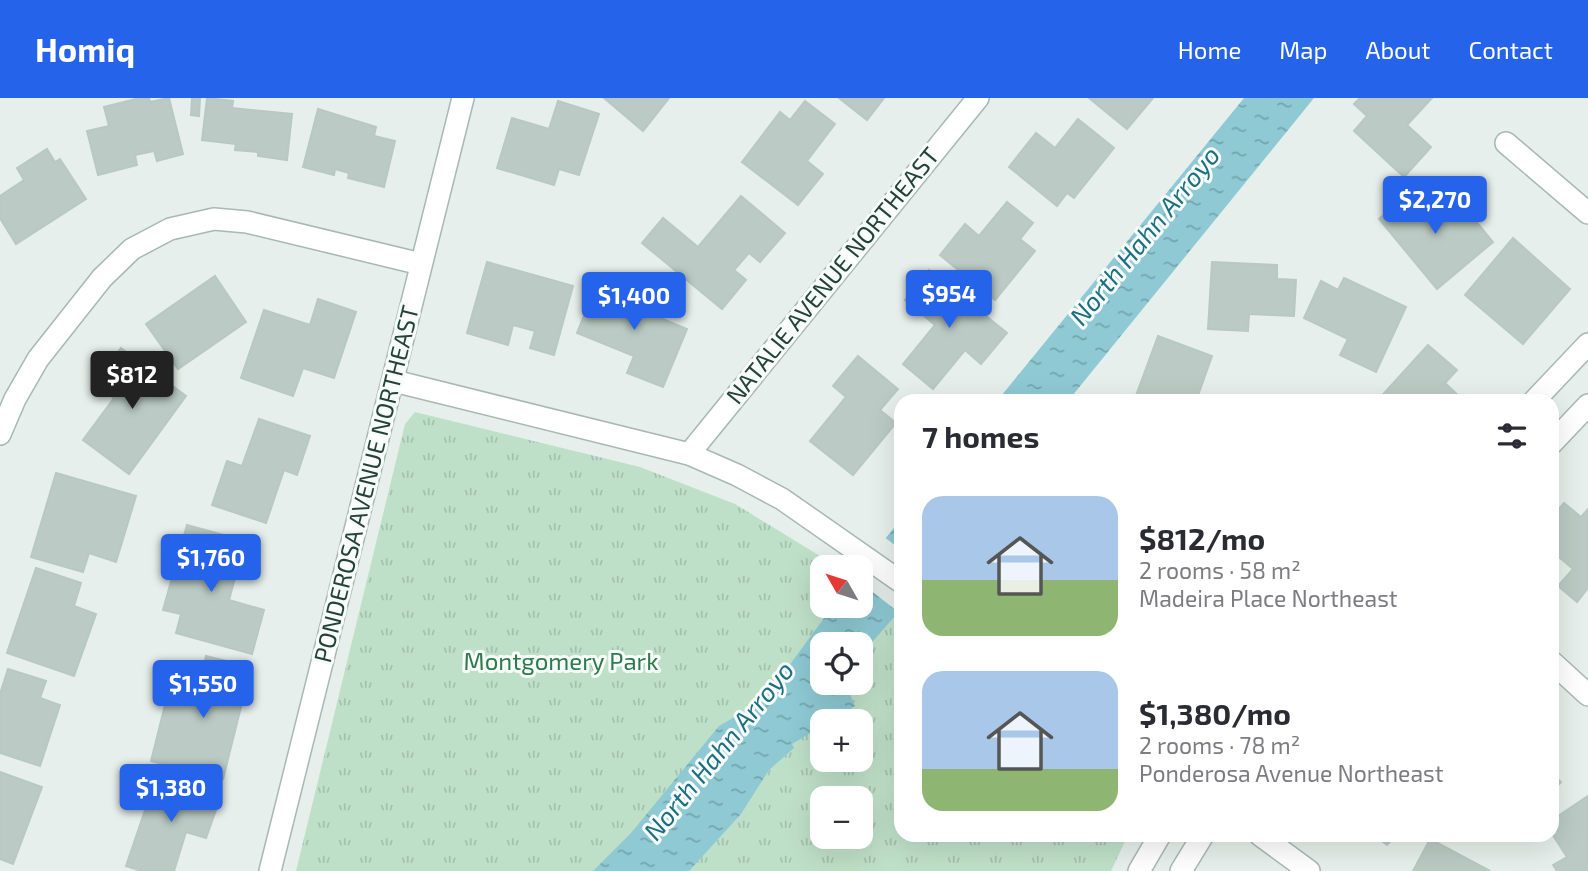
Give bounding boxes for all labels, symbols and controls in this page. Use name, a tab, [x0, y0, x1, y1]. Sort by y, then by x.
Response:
text: Homiq	[35, 29, 135, 69]
text: Home	[1178, 35, 1241, 64]
text: Map	[1279, 35, 1327, 64]
text: About	[1365, 35, 1431, 64]
text: Contact	[1469, 35, 1553, 64]
water label: North Hahn Arroyo	[1062, 139, 1226, 331]
street label: NATALIE AVENUE NORTHEAST	[719, 141, 944, 409]
pin: $2,270	[1378, 176, 1492, 236]
text: $2,270	[1399, 185, 1471, 213]
pin: $954	[908, 271, 990, 330]
pin: $1,400	[577, 272, 691, 332]
text: $954	[922, 279, 976, 307]
text: $1,400	[598, 281, 670, 309]
street label: PONDEROSA AVENUE NORTHEAST	[307, 302, 424, 665]
pin: $812	[91, 352, 173, 411]
text: $812	[107, 360, 157, 388]
icon: filters	[1493, 417, 1531, 455]
text: 7 homes	[922, 418, 1039, 454]
text: $812/mo	[1139, 520, 1265, 556]
icon: home	[978, 524, 1062, 608]
pin: $1,760	[154, 534, 268, 594]
text: $1,760	[177, 543, 245, 571]
north arrow	[810, 555, 873, 618]
map controls	[810, 555, 873, 849]
text: 2 rooms · 58 m²	[1139, 556, 1301, 584]
text: Madeira Place Northeast	[1139, 584, 1398, 612]
button: locate	[810, 632, 873, 695]
park label: Montgomery Park	[464, 646, 658, 675]
water label: North Hahn Arroyo	[636, 654, 800, 846]
pin: $1,550	[146, 660, 260, 720]
text: $1,550	[169, 669, 237, 697]
text: $1,380/mo	[1139, 695, 1291, 731]
icon: home	[978, 699, 1062, 783]
button: +	[810, 709, 873, 772]
text: 2 rooms · 78 m²	[1139, 731, 1300, 759]
text: Ponderosa Avenue Northeast	[1139, 759, 1444, 787]
pin: $1,380	[114, 764, 228, 824]
text: $1,380	[136, 773, 206, 801]
button: −	[810, 786, 873, 849]

